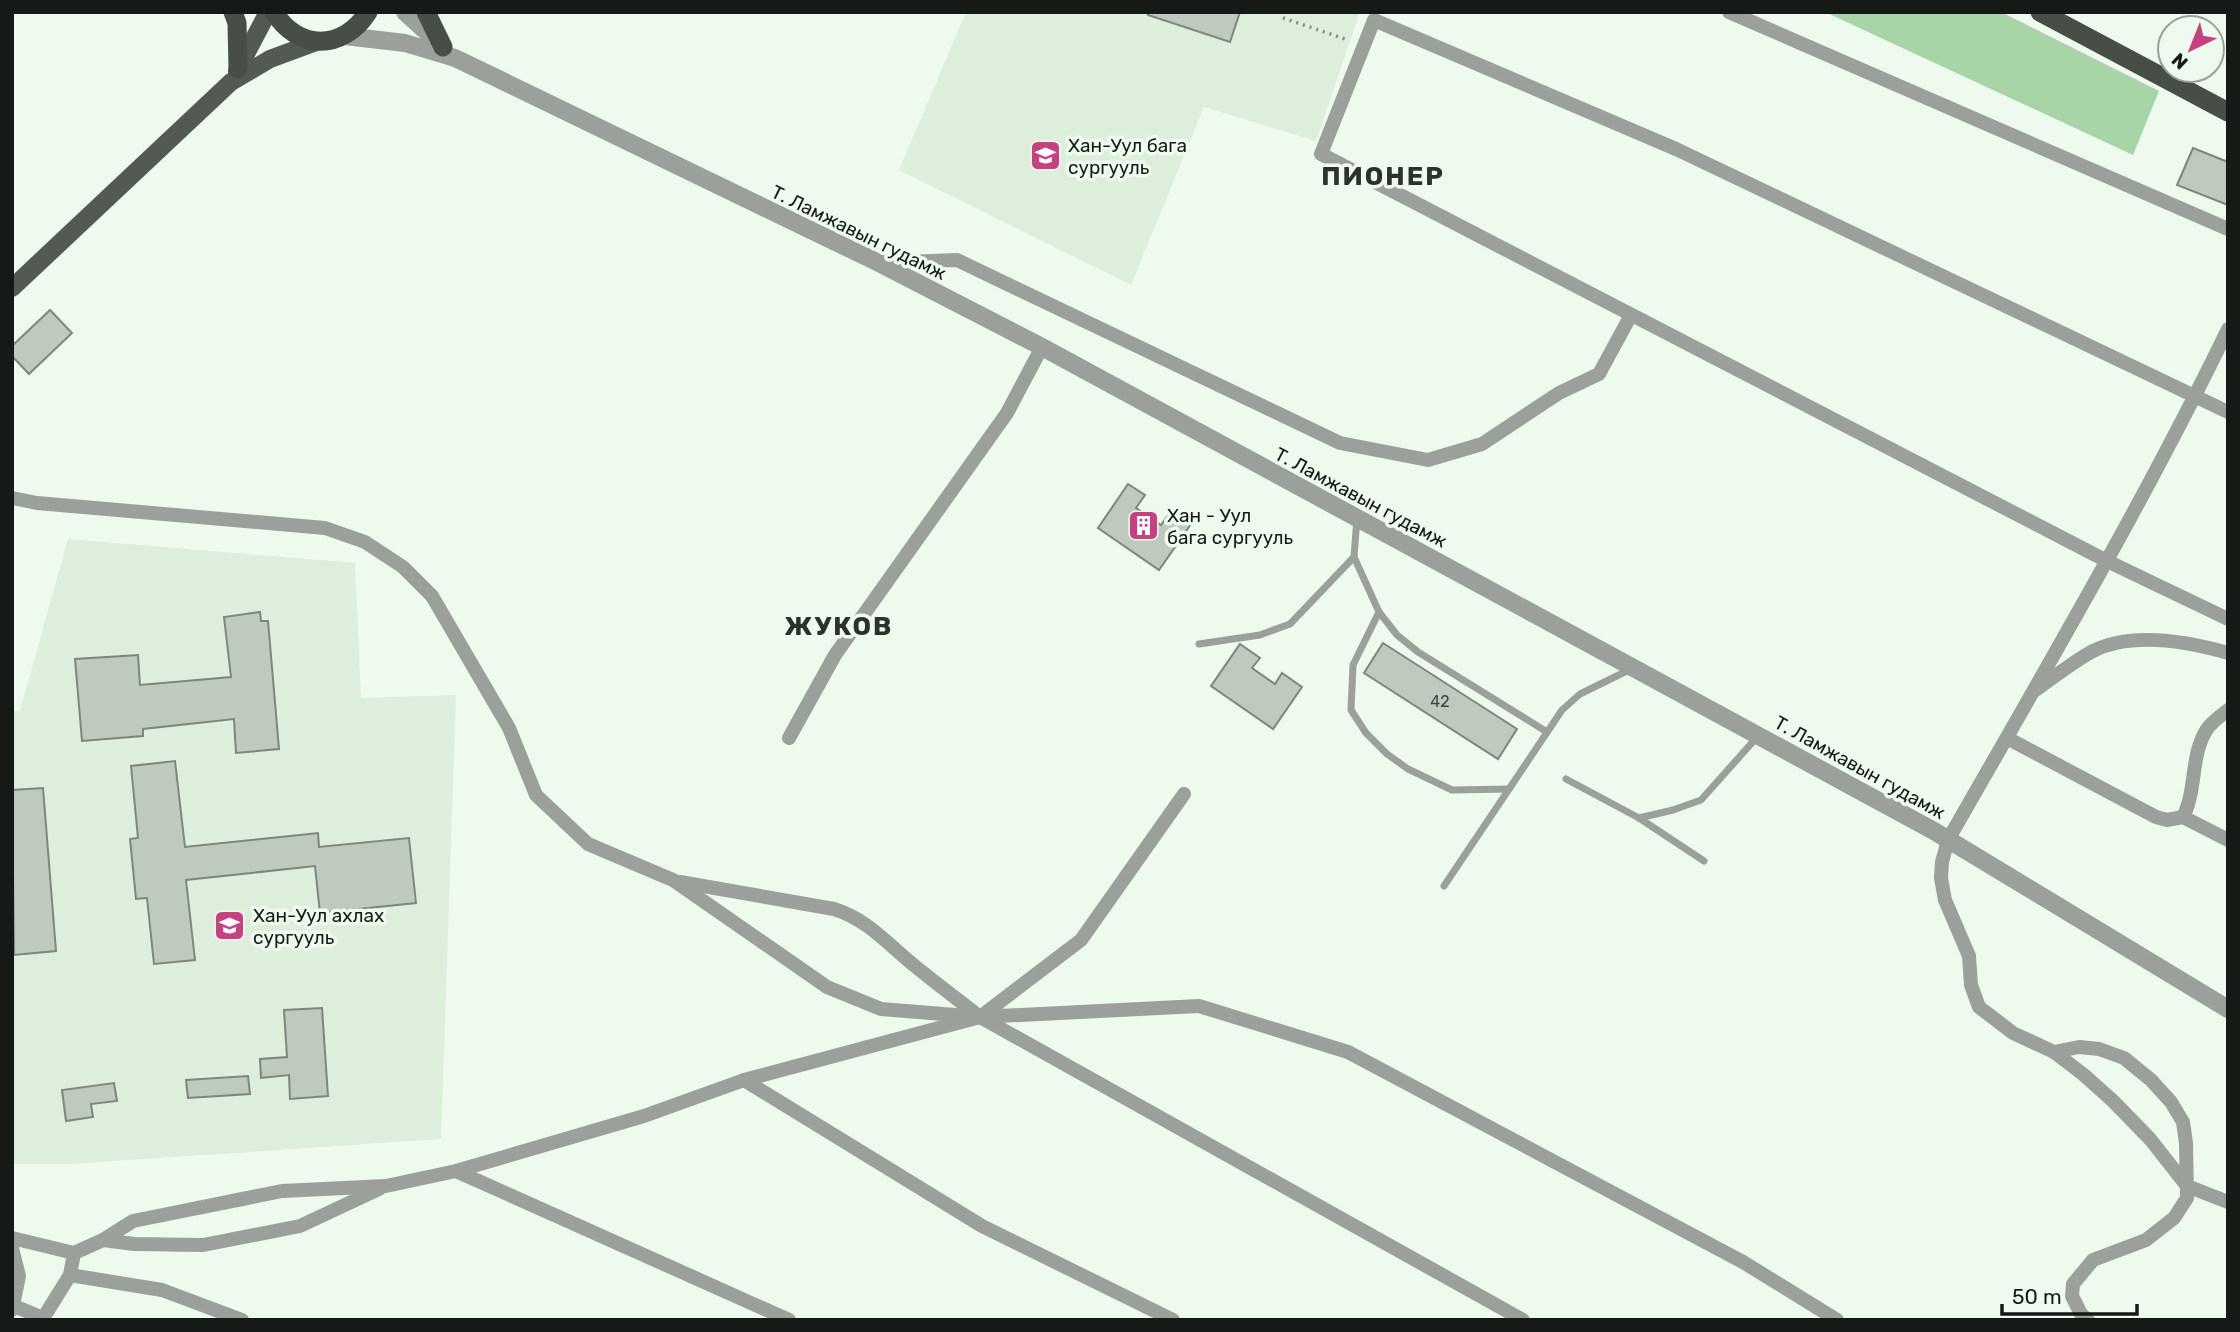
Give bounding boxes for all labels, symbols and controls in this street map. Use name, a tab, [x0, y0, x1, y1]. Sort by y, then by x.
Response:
north arrow	[2156, 14, 2226, 84]
text: N	[2167, 48, 2193, 74]
place label: Хан-Уул бага сургууль	[1068, 134, 1187, 179]
school or university icon: Хан-Уул бага сургууль	[1028, 139, 1062, 173]
district label: ПИОНЕР	[1321, 161, 1445, 192]
street label: Т. Ламжавын гудамж	[767, 180, 950, 285]
street label: Т. Ламжавын гудамж	[1271, 442, 1451, 553]
place label: Хан - Уул бага сургууль	[1167, 504, 1293, 549]
building icon: Хан - Уул бага сургууль	[1127, 509, 1161, 543]
district label: ЖУКОВ	[785, 611, 893, 642]
house number: 42	[1430, 692, 1450, 711]
street label: Т. Ламжавын гудамж	[1770, 711, 1949, 824]
place label: Хан-Уул ахлах сургууль	[253, 904, 384, 949]
school or university icon: Хан-Уул ахлах сургууль	[213, 909, 247, 943]
scale bar	[2002, 1272, 2137, 1316]
text: 50 m	[2012, 1284, 2062, 1309]

